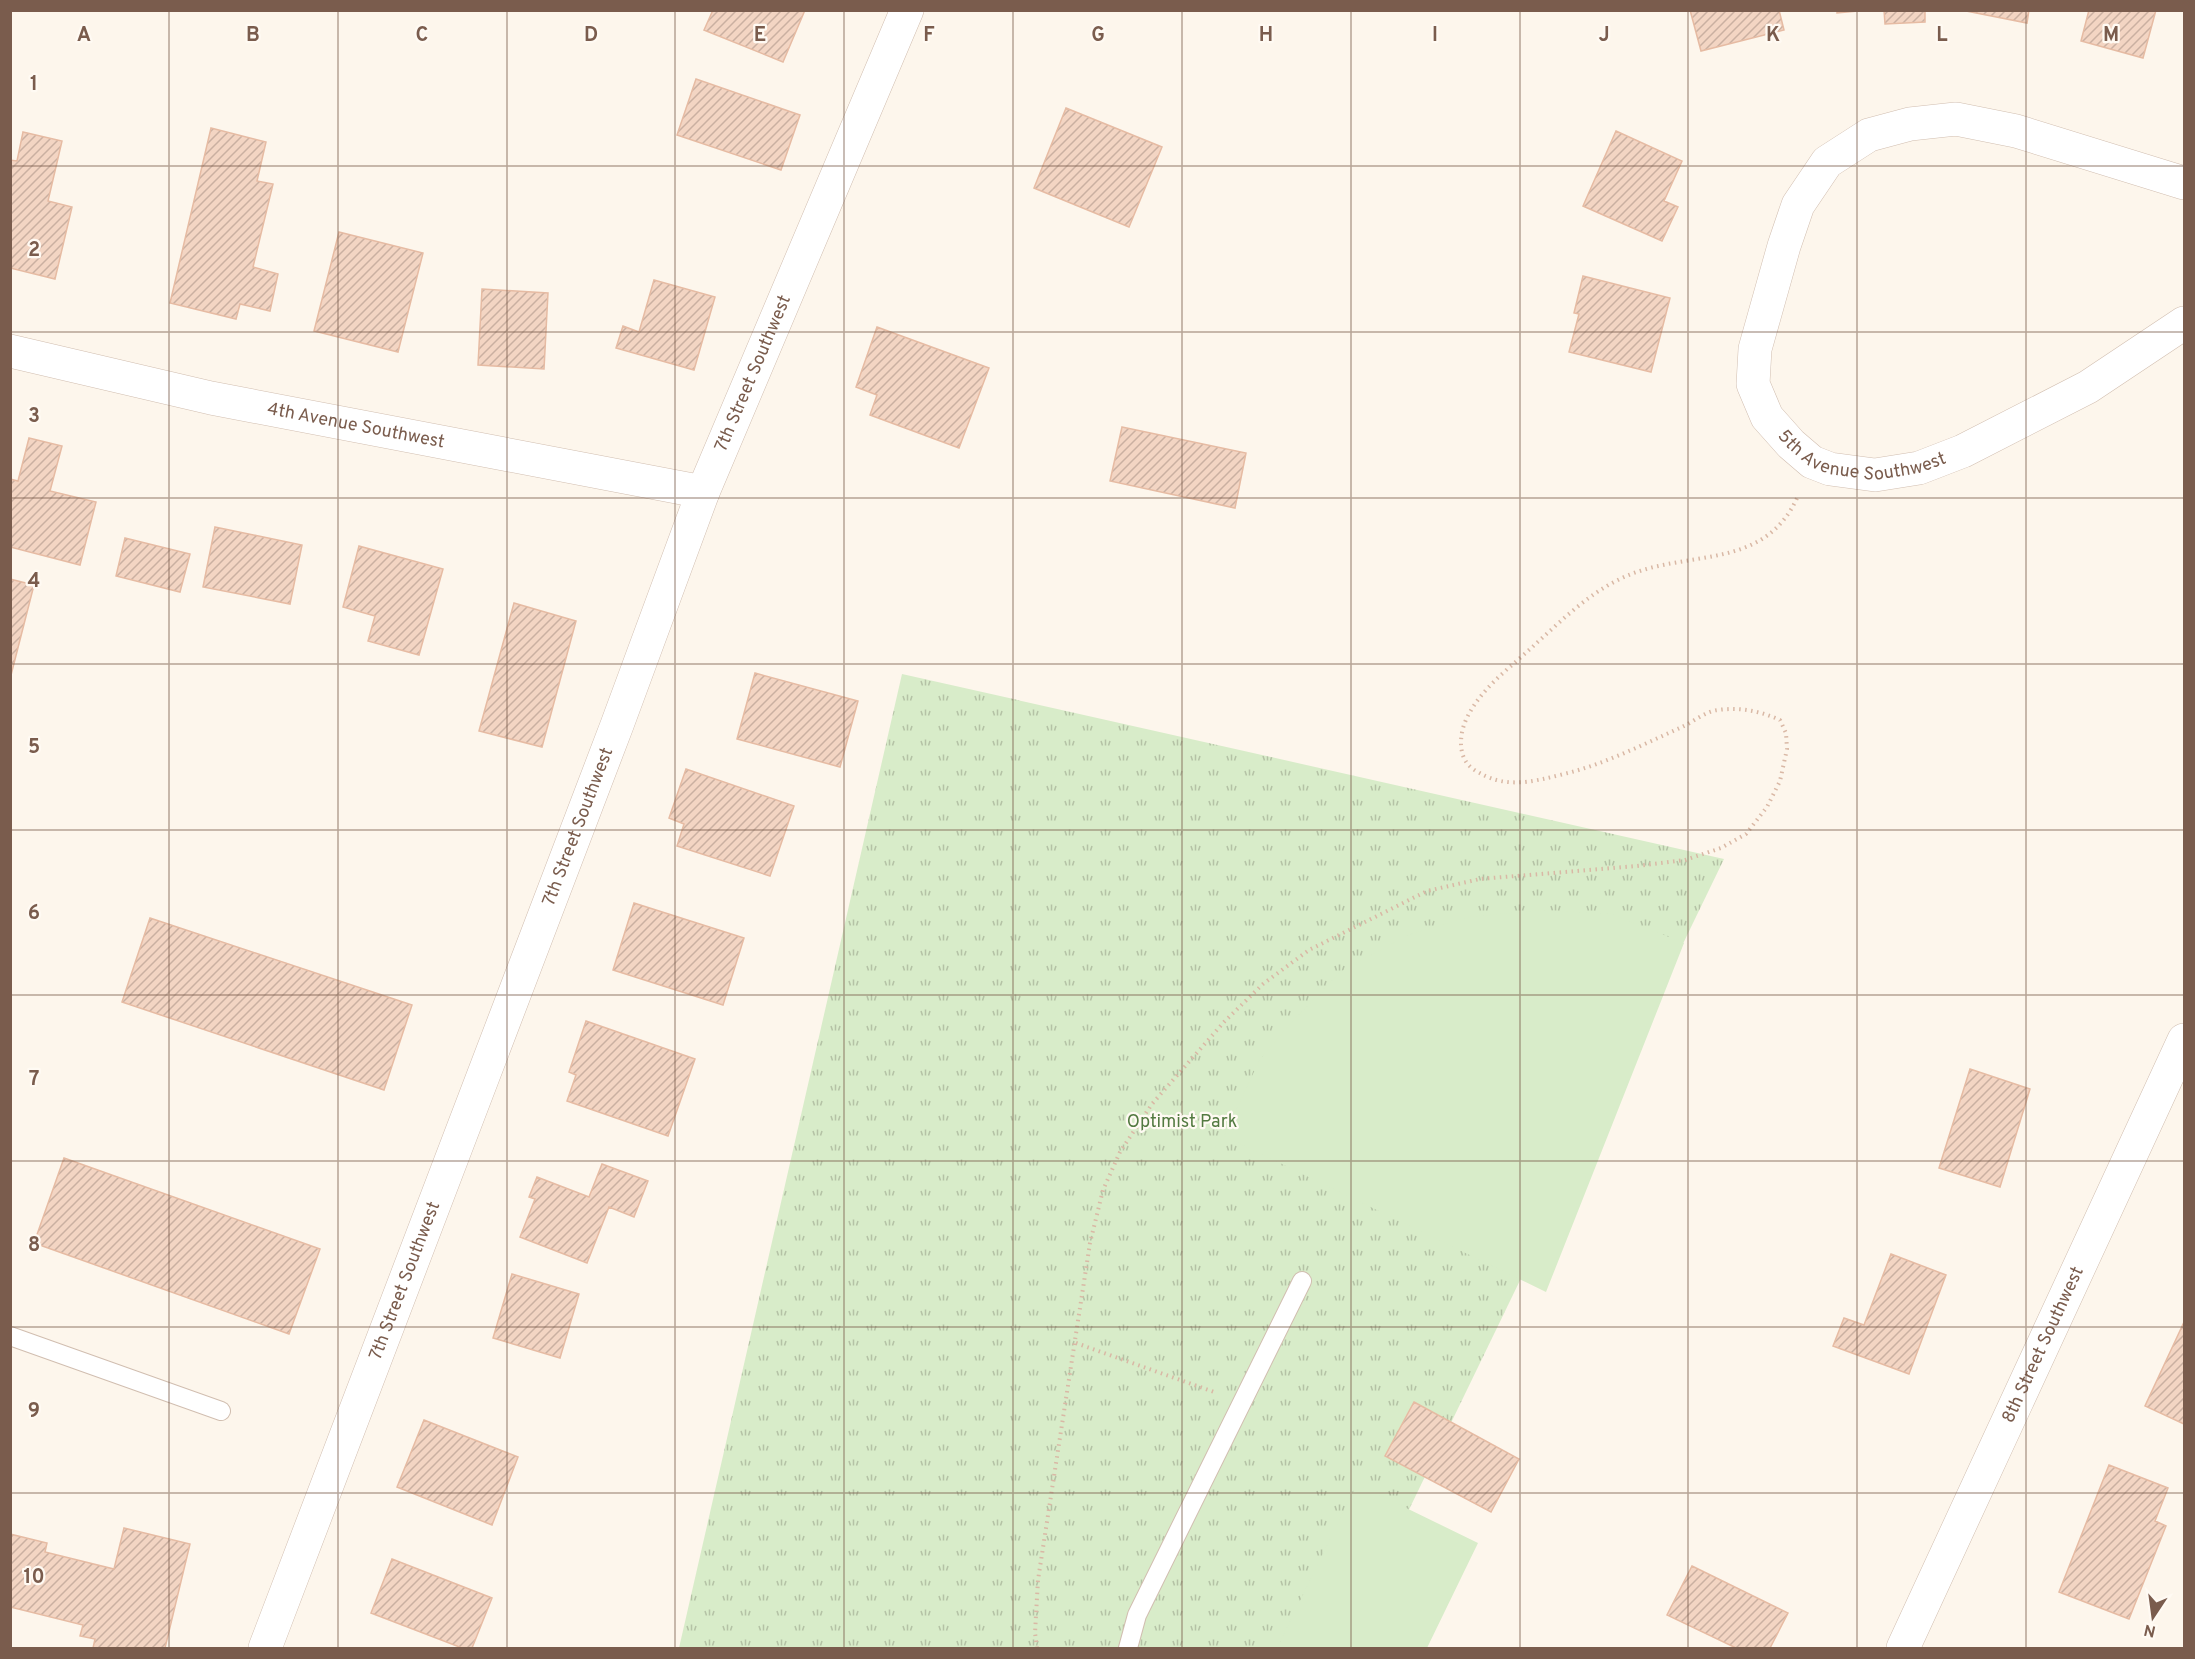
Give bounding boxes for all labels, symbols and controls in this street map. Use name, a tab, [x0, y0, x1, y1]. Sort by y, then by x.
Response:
text: A	[77, 23, 91, 49]
text: B	[246, 23, 260, 49]
text: C	[416, 23, 428, 49]
text: D	[584, 23, 598, 49]
text: E	[754, 23, 766, 49]
text: F	[923, 23, 935, 49]
text: G	[1091, 23, 1105, 49]
text: H	[1259, 23, 1273, 49]
text: I	[1432, 23, 1438, 49]
text: J	[1598, 23, 1610, 49]
text: K	[1766, 23, 1780, 49]
text: L	[1936, 23, 1948, 49]
text: M	[2103, 23, 2119, 49]
text: 1	[30, 72, 38, 98]
text: 2	[28, 238, 40, 264]
street label: 7th Street Southwest	[710, 292, 797, 455]
street label: 4th Avenue Southwest	[265, 397, 447, 454]
text: 3	[28, 404, 40, 430]
street label: 5th Avenue Southwest	[1772, 425, 1949, 487]
text: 4	[28, 569, 40, 595]
text: 5	[28, 735, 40, 761]
street label: 7th Street Southwest	[538, 744, 619, 909]
text: 6	[28, 901, 40, 927]
text: 7	[29, 1067, 39, 1093]
park label: Optimist Park	[1127, 1111, 1237, 1134]
street label: 7th Street Southwest	[364, 1198, 446, 1363]
text: 8	[28, 1233, 40, 1259]
street label: 8th Street Southwest	[1997, 1263, 2089, 1427]
text: 9	[28, 1399, 40, 1425]
text: 10	[23, 1565, 45, 1591]
north arrow	[2123, 1587, 2183, 1647]
text: N	[2142, 1619, 2158, 1641]

